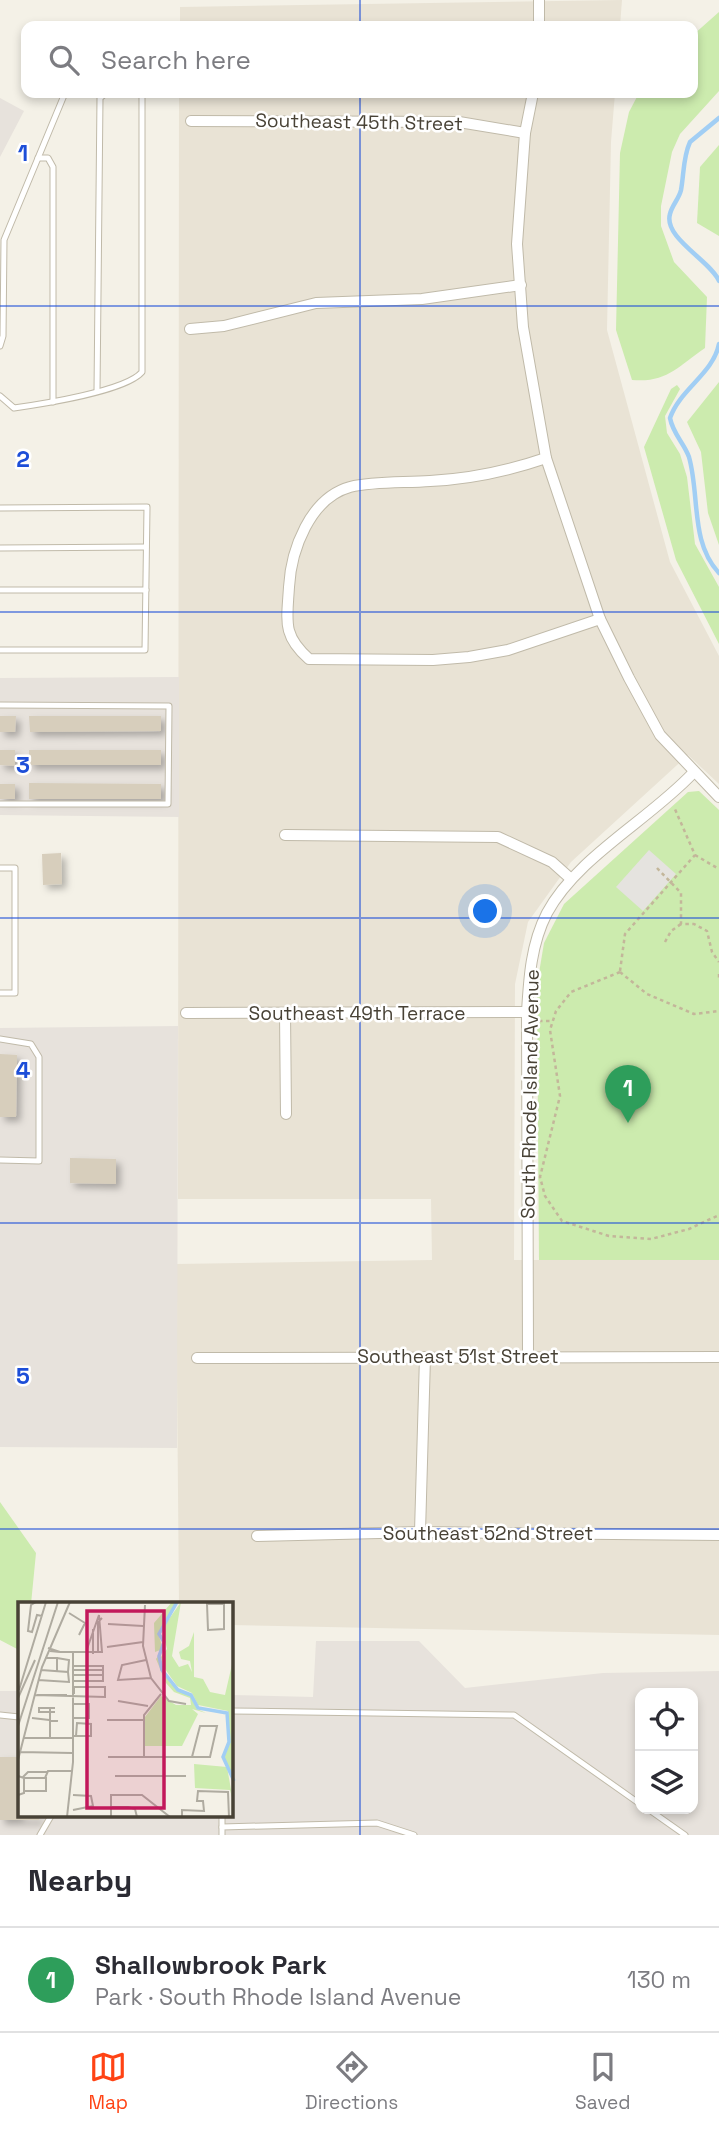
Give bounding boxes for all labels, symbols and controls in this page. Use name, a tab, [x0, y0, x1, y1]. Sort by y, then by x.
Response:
search box	[21, 21, 698, 98]
icon: search	[45, 41, 83, 79]
text: Search here	[101, 43, 251, 77]
street label: Southeast 45th Street	[255, 108, 463, 136]
text: 1	[18, 138, 28, 168]
text: 2	[16, 444, 30, 474]
text: 3	[16, 750, 30, 780]
your location	[468, 894, 502, 928]
street label: South Rhode Island Avenue	[515, 969, 545, 1219]
street label: Southeast 49th Terrace	[249, 1001, 466, 1026]
text: 4	[16, 1055, 31, 1085]
pin: 1	[605, 1065, 651, 1123]
street label: Southeast 51st Street	[357, 1344, 559, 1369]
text: 5	[16, 1361, 30, 1391]
street label: Southeast 52nd Street	[383, 1521, 593, 1546]
inset map	[18, 1602, 233, 1818]
map controls	[635, 1688, 698, 1814]
button: locate	[635, 1688, 698, 1751]
button: layers	[635, 1751, 698, 1814]
text: Nearby	[28, 1861, 132, 1900]
text: Shallowbrook Park	[95, 1948, 327, 1982]
text: 1	[46, 1965, 56, 1995]
text: 130 m	[627, 1965, 691, 1995]
text: Park · South Rhode Island Avenue	[95, 1982, 461, 2012]
tab: Map	[88, 2048, 128, 2115]
tab: Directions	[305, 2048, 398, 2115]
tab: Saved	[575, 2048, 631, 2115]

